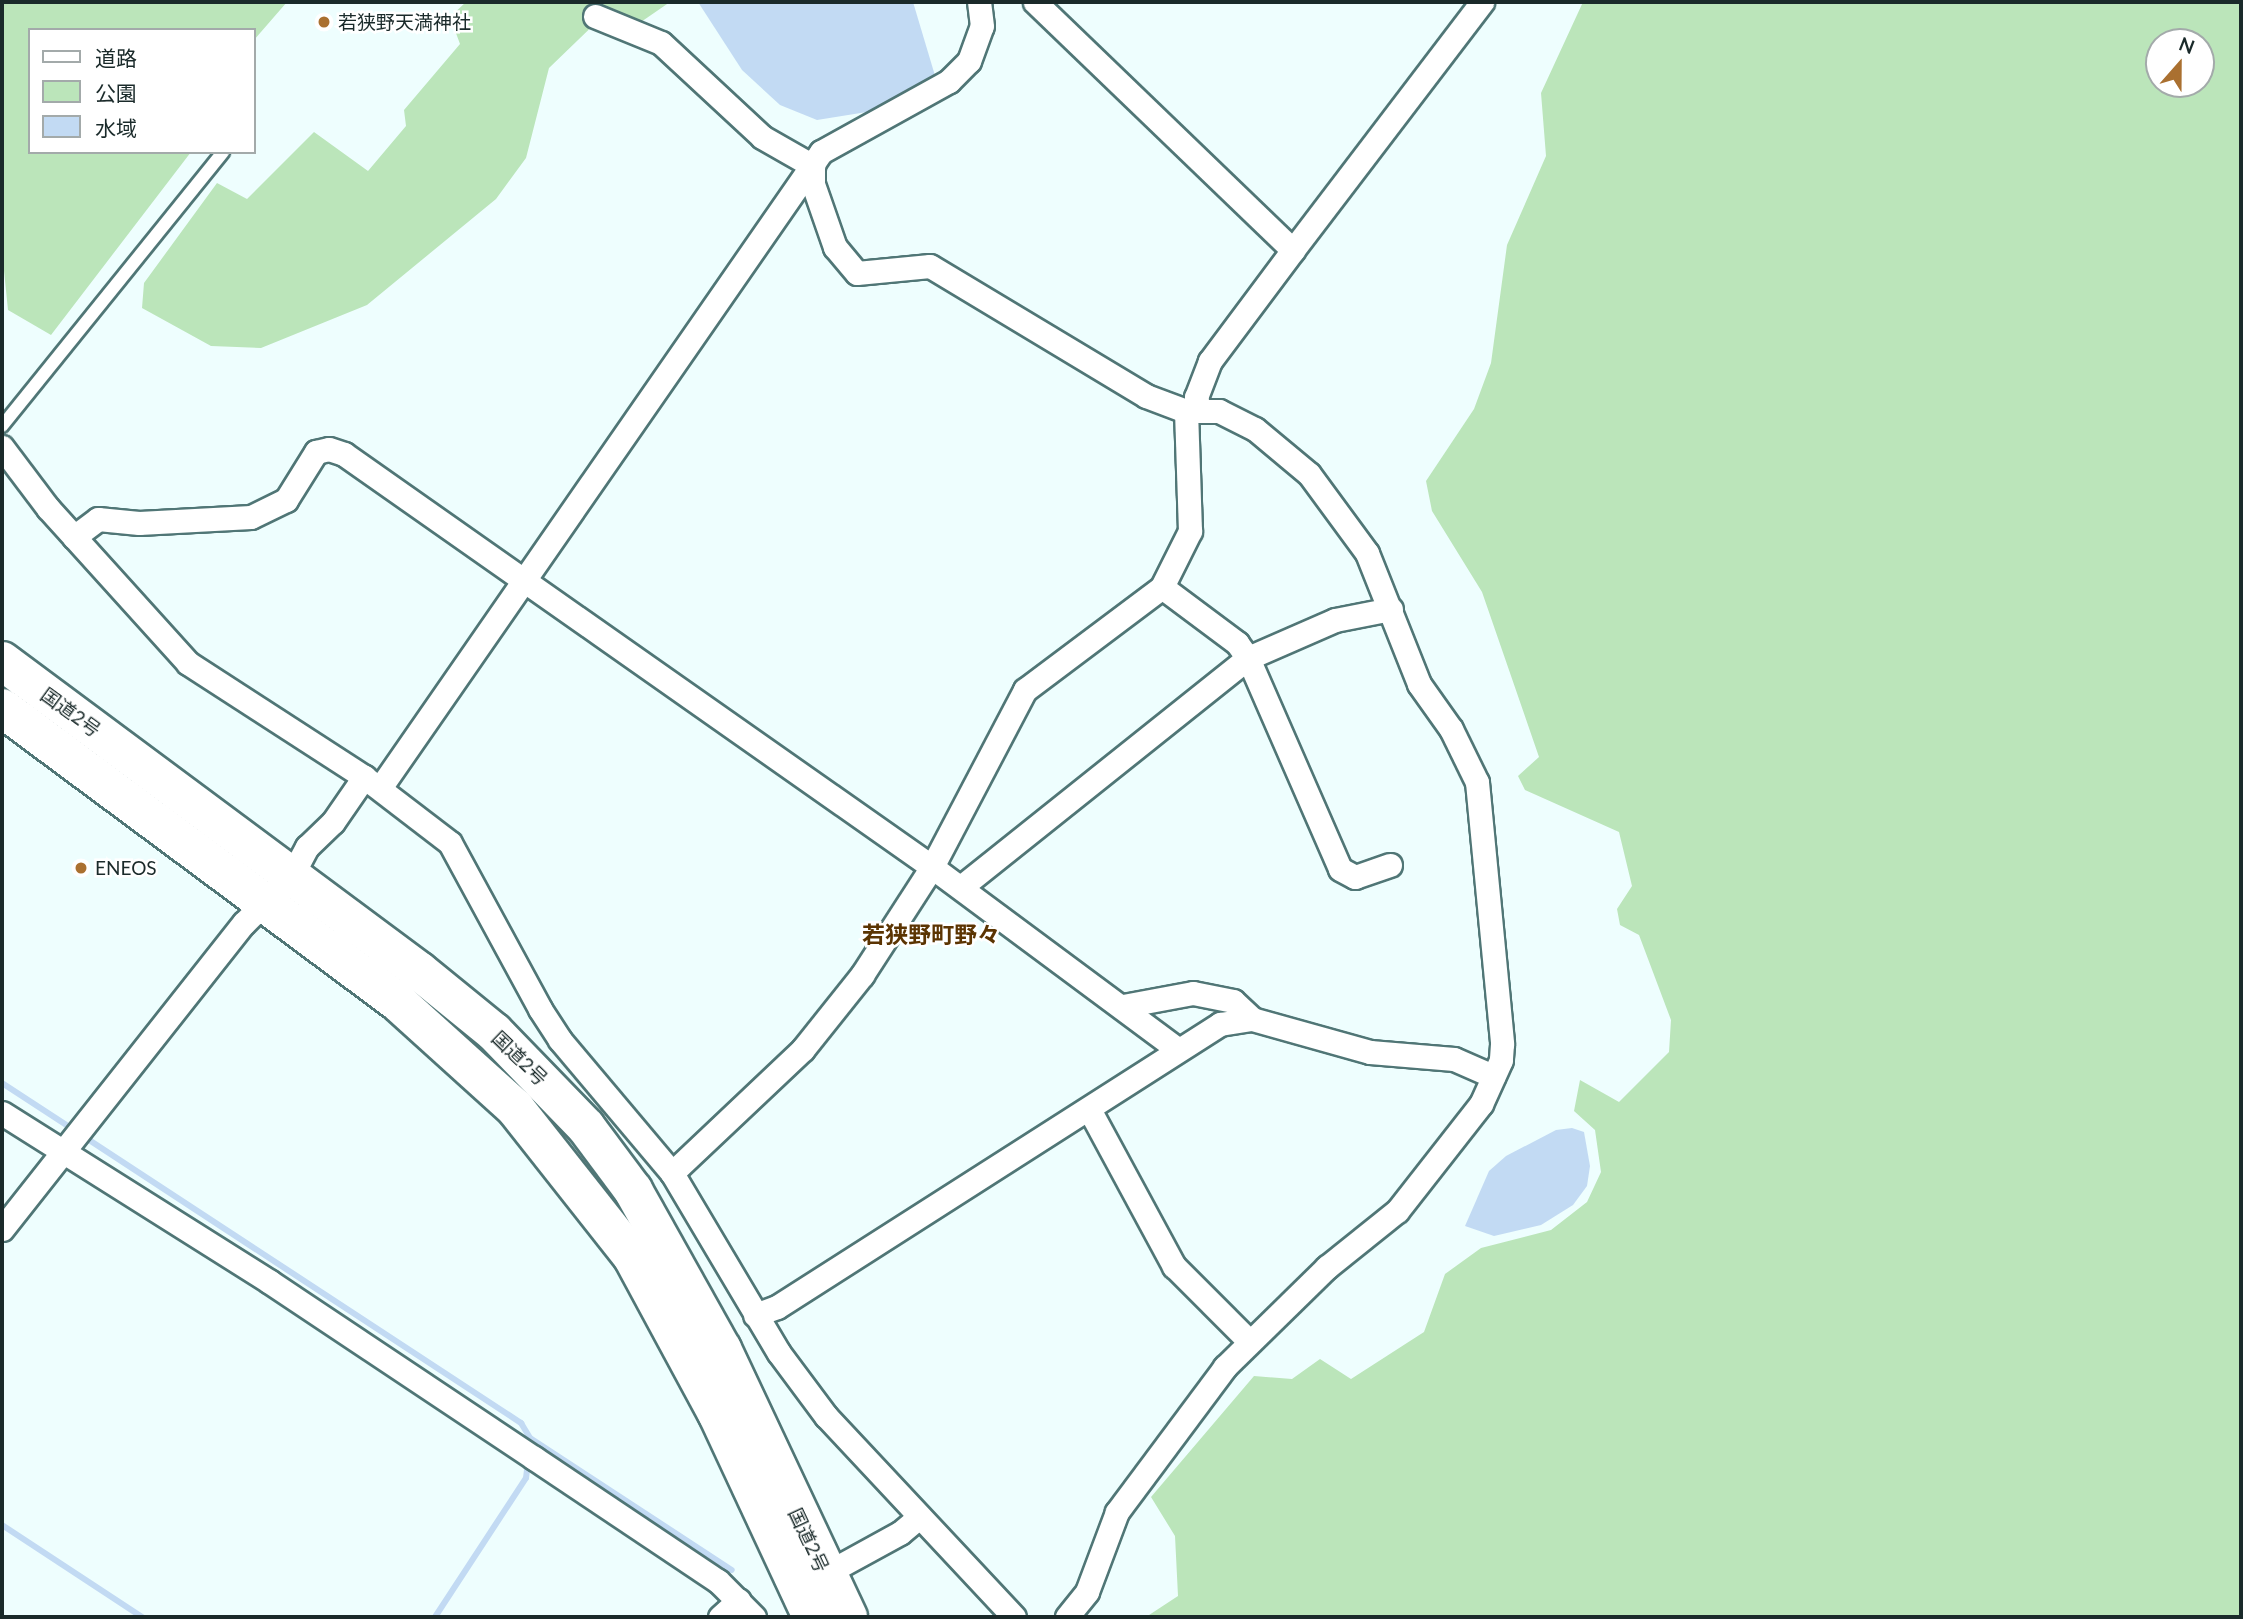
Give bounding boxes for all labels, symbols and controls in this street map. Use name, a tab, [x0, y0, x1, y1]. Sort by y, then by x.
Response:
place label: 若狭野天満神社	[338, 11, 471, 33]
marker: 若狭野天満神社	[316, 14, 332, 30]
legend	[28, 28, 256, 154]
north arrow	[2145, 28, 2215, 98]
text: N	[2176, 31, 2198, 58]
text: 道路	[95, 45, 137, 70]
text: 公園	[95, 80, 137, 105]
text: 水域	[95, 115, 137, 140]
street label: 国道2号	[37, 683, 105, 741]
place label: ENEOS	[95, 857, 157, 879]
marker: ENEOS	[73, 860, 89, 876]
district label: 若狭野町野々	[862, 920, 1000, 948]
street label: 国道2号	[488, 1026, 552, 1090]
street label: 国道2号	[784, 1504, 834, 1576]

